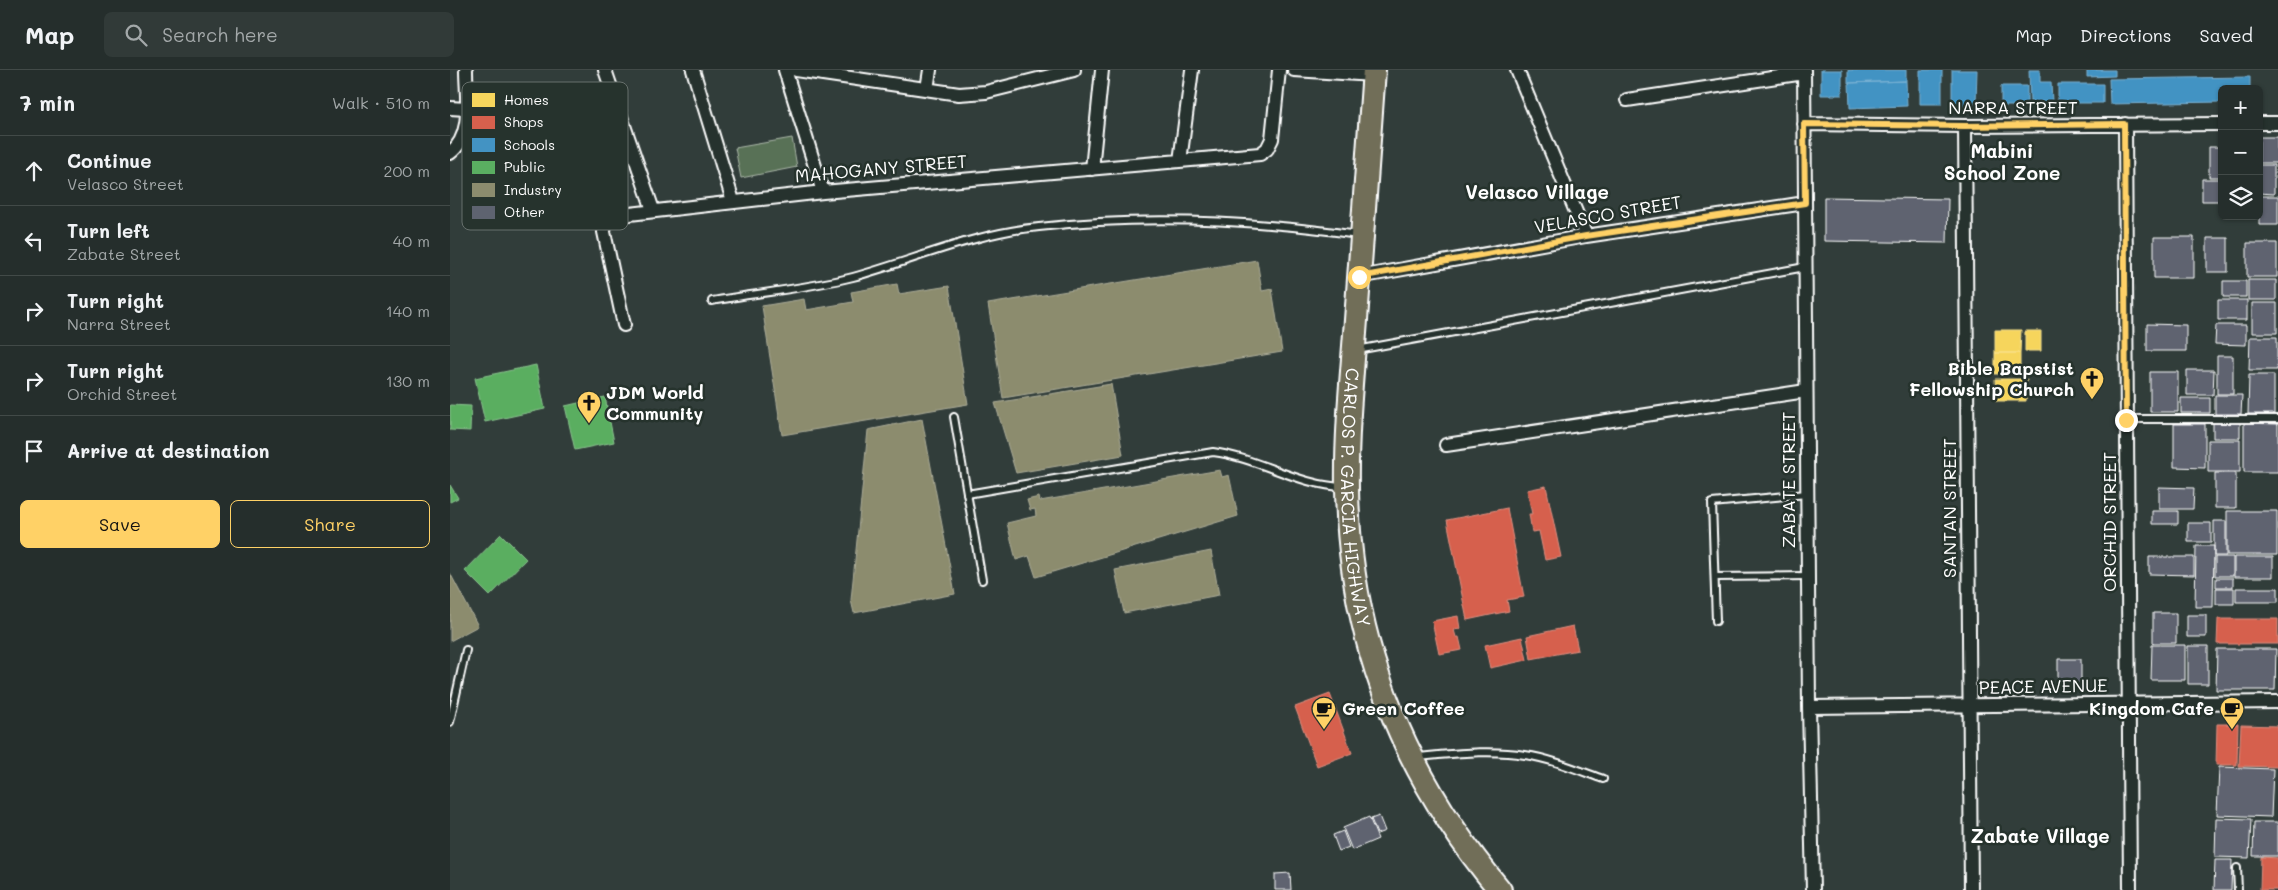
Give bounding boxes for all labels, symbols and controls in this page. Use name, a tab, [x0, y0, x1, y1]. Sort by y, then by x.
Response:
search box	[104, 12, 454, 57]
text: Map	[25, 19, 74, 50]
icon: search	[122, 21, 150, 49]
text: Search here	[162, 22, 278, 47]
text: Map	[2015, 23, 2052, 47]
text: Directions	[2080, 23, 2172, 47]
text: Saved	[2200, 23, 2253, 47]
legend	[462, 82, 628, 230]
map controls	[2218, 85, 2263, 220]
button: +	[2218, 85, 2263, 130]
text: 7 min	[20, 89, 75, 116]
text: Homes	[504, 90, 549, 109]
text: Walk · 510 m	[332, 92, 430, 113]
street label: NARRA STREET	[1948, 95, 2078, 119]
text: Shops	[504, 112, 544, 131]
button: −	[2218, 130, 2263, 175]
text: Schools	[504, 135, 555, 154]
district label: Mabini School Zone	[1944, 138, 2060, 185]
text: Continue	[67, 148, 152, 173]
street label: MAHOGANY STREET	[794, 149, 968, 187]
icon: ahead	[20, 157, 48, 185]
text: Public	[504, 157, 545, 176]
text: 200 m	[383, 160, 430, 181]
text: Velasco Street	[67, 173, 184, 194]
button: layers	[2218, 175, 2263, 220]
district label: Velasco Village	[1465, 179, 1609, 204]
text: Industry	[504, 180, 562, 199]
street label: VELASCO STREET	[1532, 189, 1683, 239]
text: Other	[504, 202, 545, 221]
text: Turn left	[67, 218, 150, 243]
icon: left	[20, 227, 48, 255]
text: 40 m	[393, 230, 430, 251]
text: Zabate Street	[67, 243, 181, 264]
route start	[1348, 266, 1371, 289]
text: Turn right	[67, 288, 164, 313]
icon: right	[20, 297, 48, 325]
text: 140 m	[386, 300, 430, 321]
text: Narra Street	[67, 313, 171, 334]
place label: Bible Bapstist Fellowship Church	[1909, 356, 2074, 401]
text: Turn right	[67, 358, 164, 383]
church icon: Bible Bapstist Fellowship Church	[2079, 366, 2105, 400]
icon: right	[20, 367, 48, 395]
street label: CARLOS P. GARCIA HIGHWAY	[1336, 367, 1377, 629]
text: 130 m	[386, 370, 430, 391]
place label: JDM World Community	[606, 380, 704, 425]
text: Orchid Street	[67, 383, 177, 404]
church icon: JDM World Community	[576, 390, 602, 424]
route end	[2115, 409, 2138, 432]
street label: ZABATE STREET	[1776, 412, 1800, 548]
icon: arrive	[20, 437, 48, 465]
text: Arrive at destination	[67, 438, 270, 463]
street label: SANTAN STREET	[1937, 438, 1961, 578]
street label: ORCHID STREET	[2097, 452, 2121, 592]
button: Save	[20, 500, 220, 548]
button: Share	[230, 500, 430, 548]
street label: PEACE AVENUE	[1978, 673, 2108, 699]
cafe icon: Green Coffee	[1311, 696, 1337, 730]
place label: Green Coffee	[1342, 696, 1465, 720]
place label: Kingdom Cafe	[2089, 696, 2214, 720]
cafe icon: Kingdom Cafe	[2219, 696, 2245, 730]
district label: Zabate Village	[1970, 823, 2110, 848]

